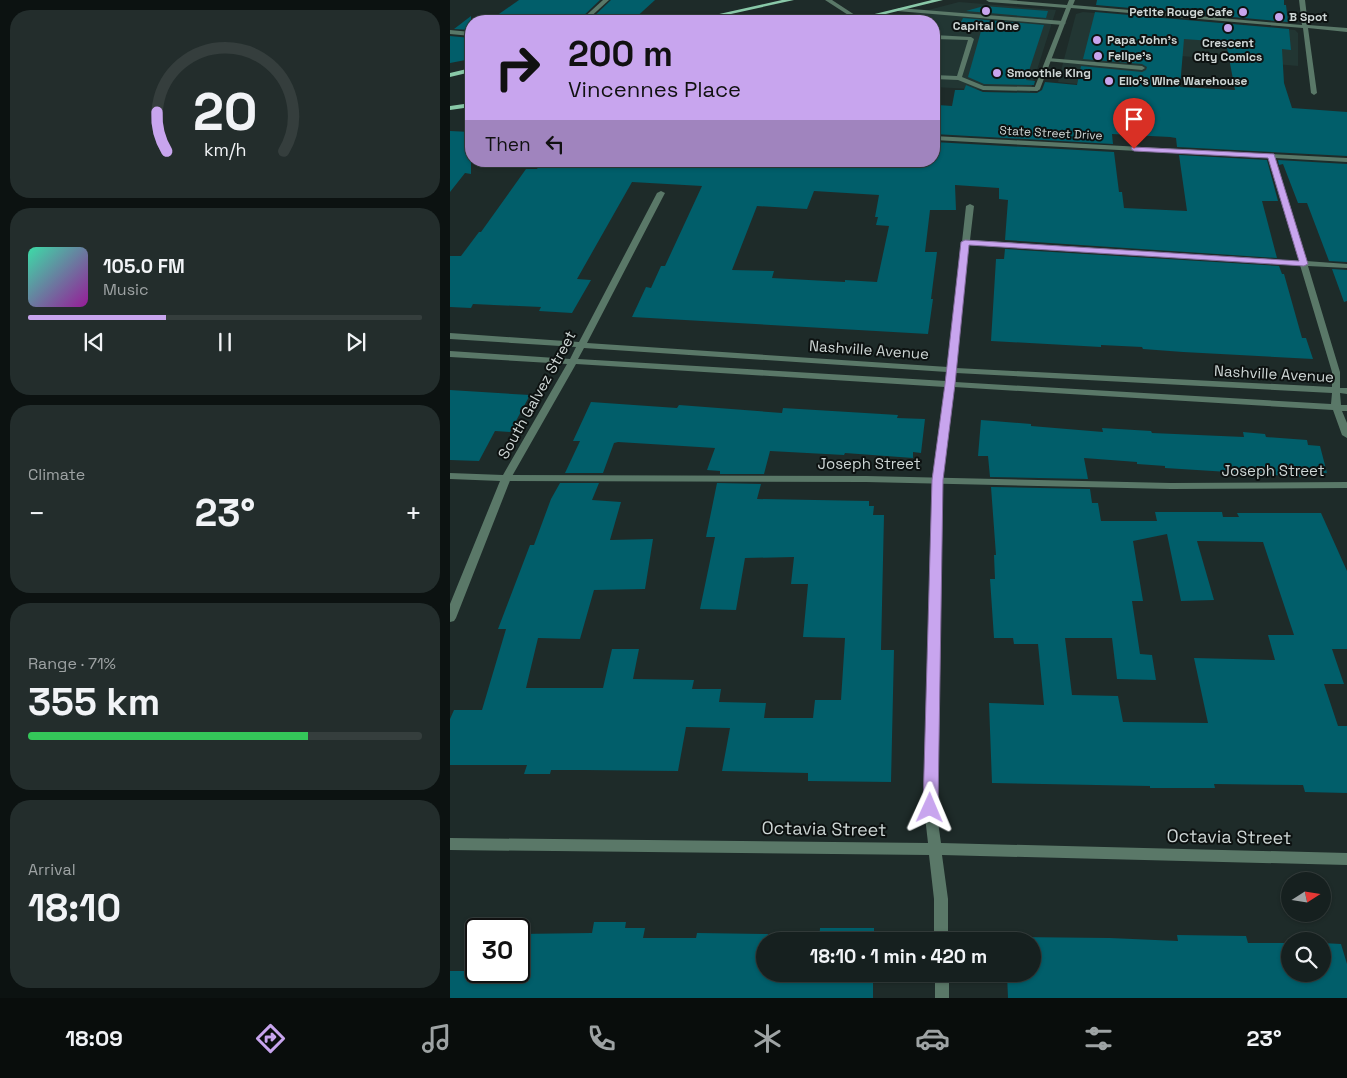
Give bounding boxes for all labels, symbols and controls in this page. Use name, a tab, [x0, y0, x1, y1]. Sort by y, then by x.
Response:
place label: Petite Rouge Cafe	[1129, 4, 1233, 20]
marker: Capital One	[980, 5, 992, 17]
marker: Petite Rouge Cafe	[1237, 6, 1249, 18]
place label: B Spot	[1289, 9, 1328, 25]
marker: B Spot	[1273, 11, 1285, 23]
place label: Capital One	[953, 18, 1019, 34]
marker: Crescent City Comics	[1222, 22, 1234, 34]
text: 200 m	[568, 32, 673, 76]
place label: Papa John's	[1107, 32, 1177, 48]
marker: Papa John's	[1091, 34, 1103, 46]
icon: right	[485, 35, 550, 100]
place label: Crescent City Comics	[1194, 35, 1262, 65]
place label: Felipe's	[1108, 48, 1152, 64]
marker: Felipe's	[1092, 50, 1104, 62]
place label: Smoothie King	[1007, 65, 1091, 81]
marker: Smoothie King	[991, 67, 1003, 79]
place label: Elio's Wine Warehouse	[1119, 73, 1248, 89]
text: Vincennes Place	[568, 75, 741, 103]
marker: Elio's Wine Warehouse	[1103, 75, 1115, 87]
text: 20	[193, 79, 257, 145]
pin	[1113, 98, 1155, 149]
icon: arrive	[1120, 105, 1148, 133]
street label: State Street Drive	[999, 122, 1103, 144]
icon: left	[541, 130, 569, 158]
text: Then	[485, 132, 531, 157]
text: km/h	[204, 138, 246, 161]
text: 105.0 FM	[103, 254, 185, 279]
text: Music	[103, 279, 149, 300]
street label: South Galvez Street	[493, 327, 580, 462]
icon: previous	[80, 328, 108, 356]
icon: pause	[211, 328, 239, 356]
icon: next	[342, 328, 370, 356]
street label: Nashville Avenue	[809, 336, 930, 363]
street label: Nashville Avenue	[1214, 361, 1335, 386]
street label: Joseph Street	[817, 454, 921, 473]
street label: Joseph Street	[1221, 461, 1325, 480]
text: Climate	[28, 464, 85, 485]
text: 23°	[195, 489, 255, 537]
text: −	[28, 495, 45, 531]
text: +	[405, 495, 422, 531]
text: Range · 71%	[28, 653, 116, 674]
text: 355 km	[28, 678, 160, 726]
position arrow	[903, 781, 955, 833]
street label: Octavia Street	[761, 816, 887, 841]
street label: Octavia Street	[1166, 824, 1292, 849]
text: Arrival	[28, 859, 76, 880]
north arrow	[1281, 872, 1331, 922]
map controls	[1281, 872, 1331, 982]
text: 18:10	[28, 884, 121, 932]
speed limit sign: 30	[465, 918, 530, 983]
button: search	[1281, 932, 1331, 982]
text: 18:10 · 1 min · 420 m	[810, 944, 987, 969]
icon: directions	[253, 1021, 288, 1056]
icon: music	[419, 1021, 454, 1056]
icon: phone	[584, 1021, 619, 1056]
icon: climate	[750, 1021, 785, 1056]
icon: car	[915, 1021, 950, 1056]
icon: filters	[1081, 1021, 1116, 1056]
text: 18:09	[65, 1024, 123, 1052]
text: 23°	[1247, 1024, 1282, 1052]

